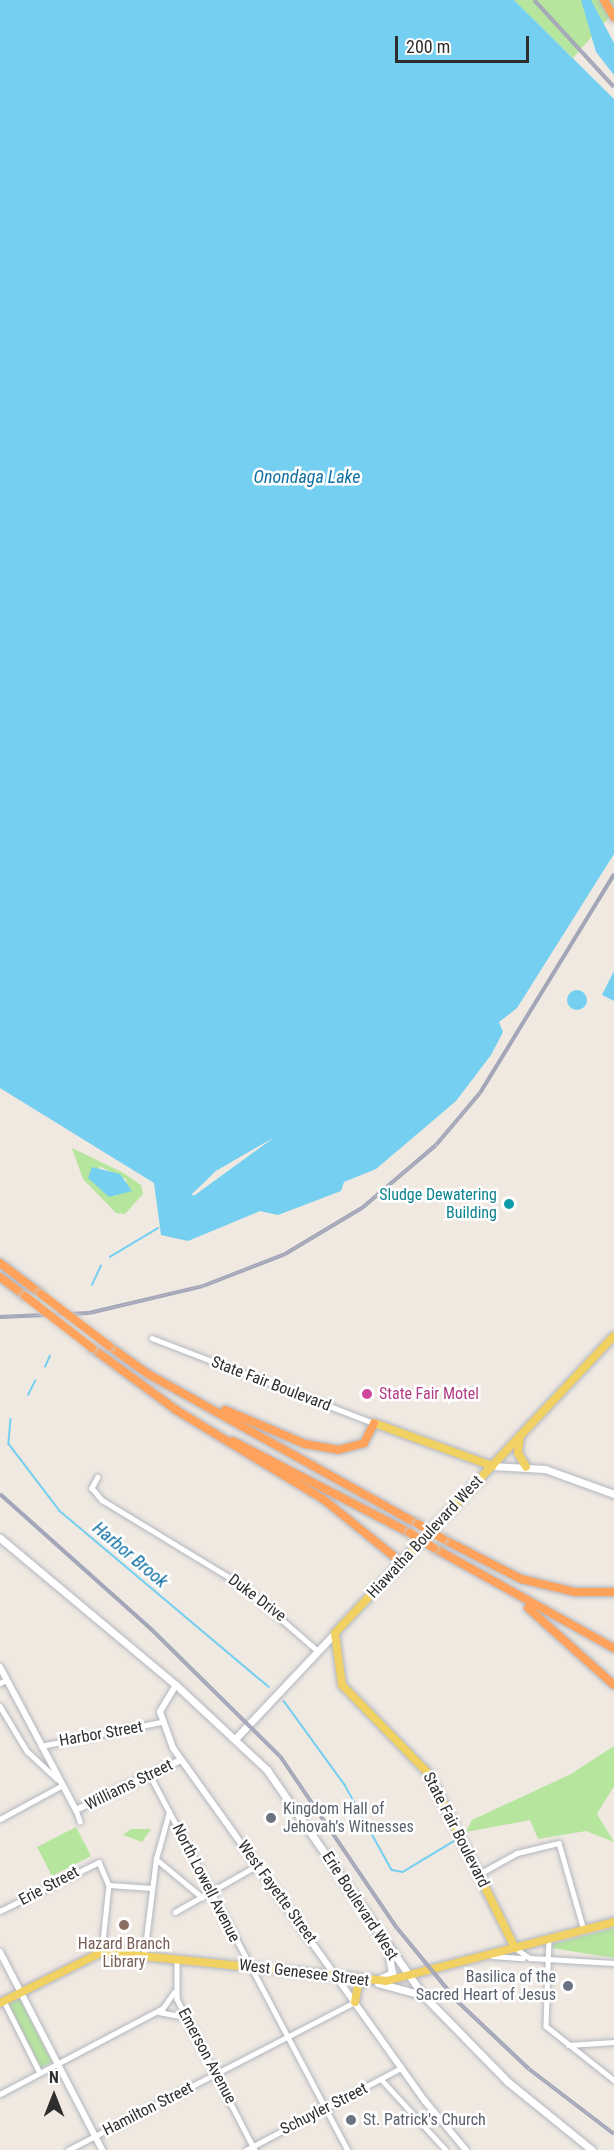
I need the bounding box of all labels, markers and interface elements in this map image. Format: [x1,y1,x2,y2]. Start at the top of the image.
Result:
scale bar [398,24,532,62]
text: 200 m [406,36,450,57]
water label: Onondaga Lake [254,466,360,488]
place label: Sludge Dewatering Building [379,1185,497,1223]
marker: Sludge Dewatering Building [502,1197,516,1211]
street label: State Fair Boulevard [208,1352,334,1416]
place label: State Fair Motel [379,1384,479,1404]
marker: State Fair Motel [360,1387,374,1401]
street label: Hiawatha Boulevard West [363,1472,487,1602]
water label: Harbor Brook [88,1517,172,1593]
street label: Duke Drive [224,1570,290,1626]
street label: Harbor Street [58,1717,144,1751]
street label: Williams Street [82,1756,176,1814]
street label: State Fair Boulevard [419,1769,493,1891]
place label: Kingdom Hall of Jehovah’s Witnesses [283,1799,414,1837]
marker: Kingdom Hall of Jehovah’s Witnesses [264,1811,278,1825]
street label: North Lowell Avenue [168,1821,244,1945]
street label: West Fayette Street [233,1837,321,1947]
street label: Erie Boulevard West [318,1848,402,1964]
street label: Erie Street [16,1862,82,1910]
marker: Hazard Branch Library [117,1918,131,1932]
place label: Hazard Branch Library [78,1934,170,1972]
street label: West Genesee Street [238,1956,370,1990]
place label: Basilica of the Sacred Heart of Jesus [416,1967,556,2005]
marker: Basilica of the Sacred Heart of Jesus [561,1979,575,1993]
street label: Emerson Avenue [174,2005,240,2107]
north arrow [24,2066,84,2126]
text: N [49,2068,59,2087]
street label: Hamilton Street [100,2078,196,2140]
street label: Schuyler Street [277,2079,371,2139]
place label: St. Patrick's Church [363,2110,486,2130]
marker: St. Patrick's Church [344,2113,358,2127]

